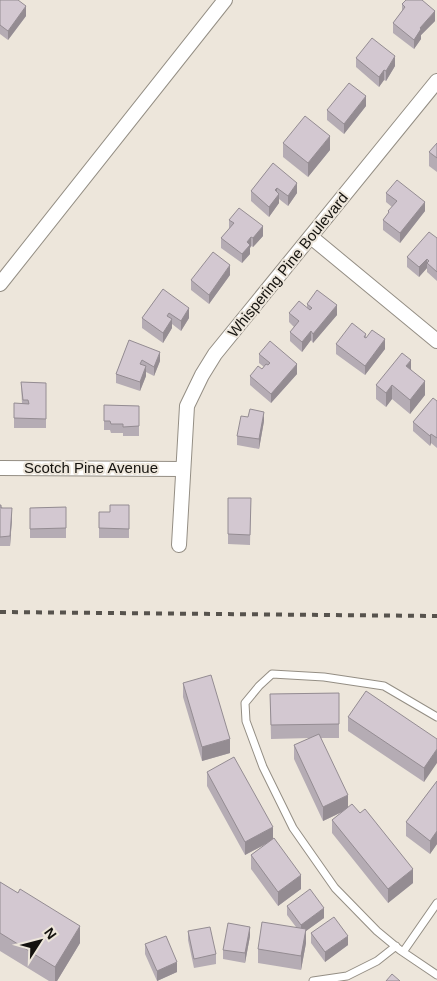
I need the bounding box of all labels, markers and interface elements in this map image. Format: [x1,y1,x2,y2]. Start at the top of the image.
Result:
street label: Whispering Pine Boulevard [224,189,351,340]
street label: Scotch Pine Avenue [24,459,158,476]
north arrow [15,916,65,966]
text: N [41,925,60,942]

